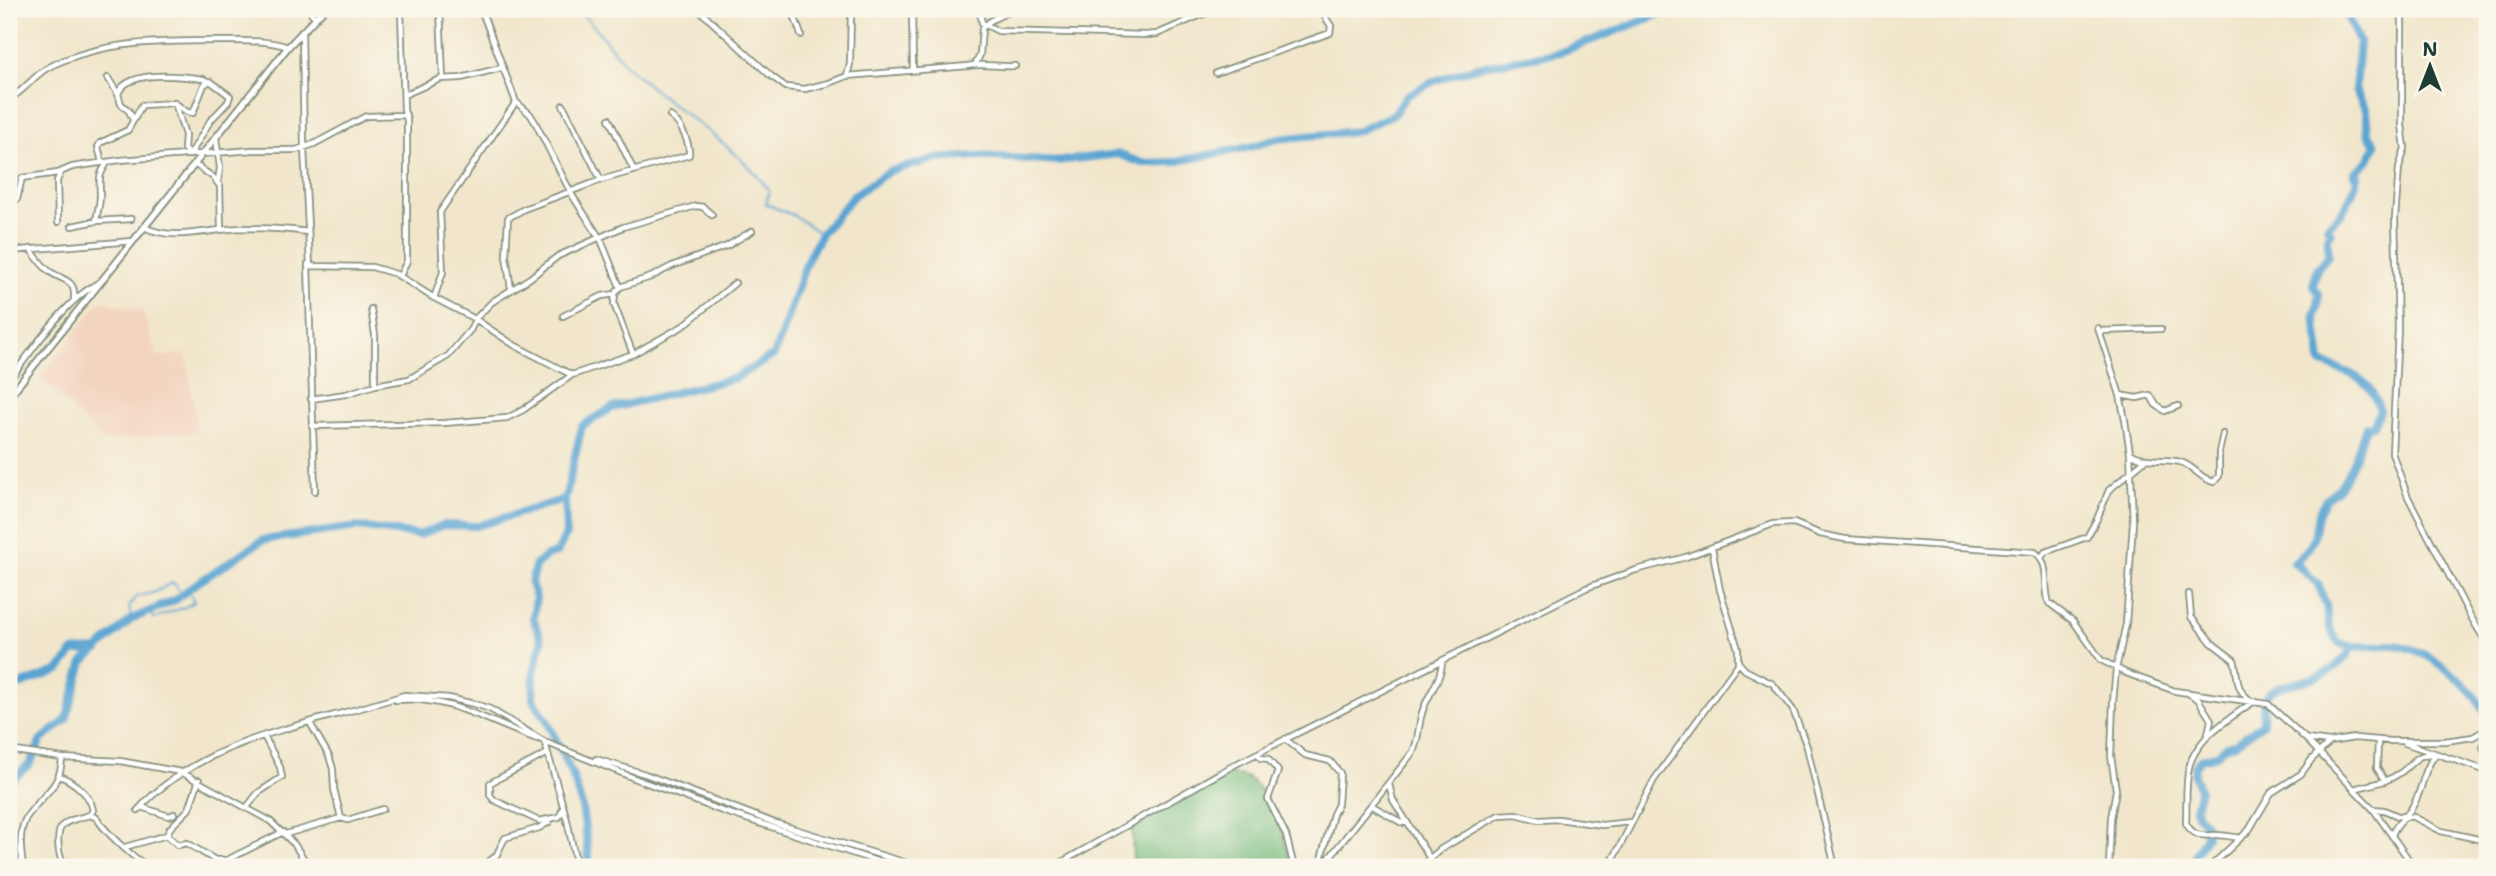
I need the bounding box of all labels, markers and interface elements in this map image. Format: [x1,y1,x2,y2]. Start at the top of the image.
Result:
north arrow [2394,32,2464,102]
text: N [2422,37,2438,62]

